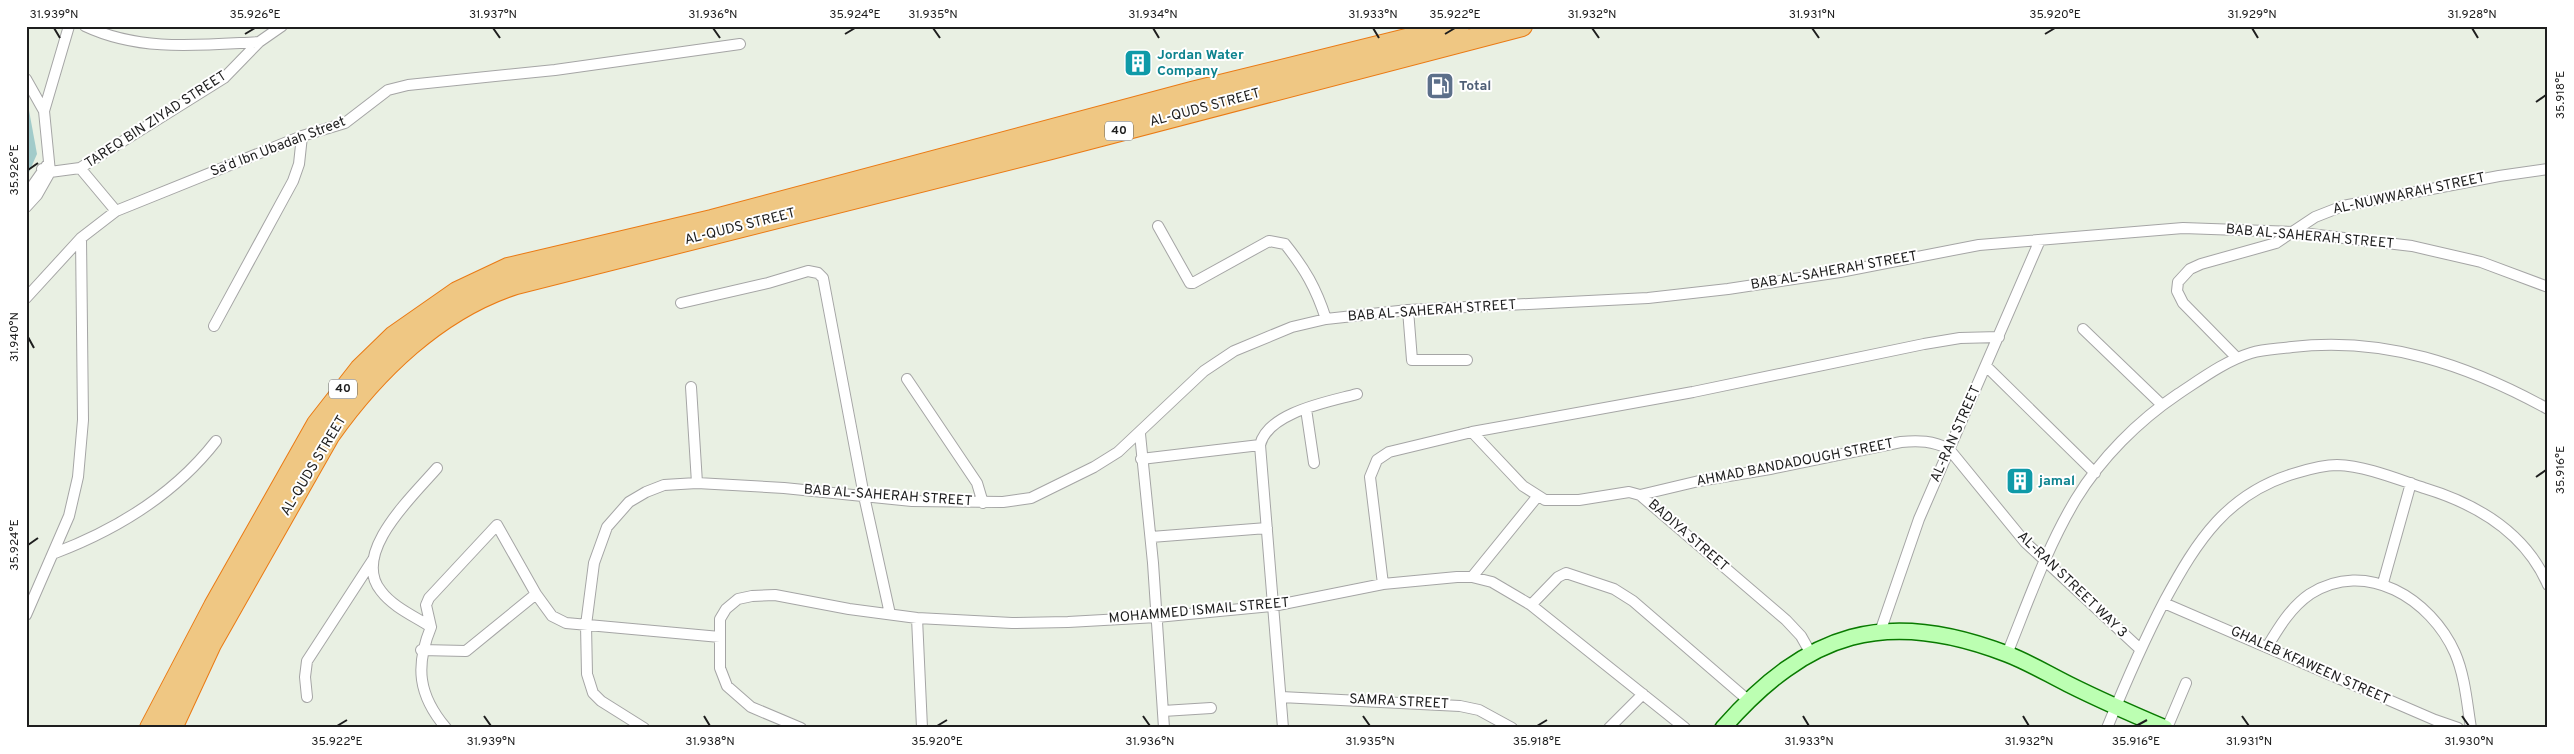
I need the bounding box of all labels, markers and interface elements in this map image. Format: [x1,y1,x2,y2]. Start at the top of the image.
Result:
text: 31.939°N [29,7,79,23]
text: 35.926°E [229,7,281,23]
text: 31.937°N [469,7,517,23]
text: 31.936°N [688,7,738,23]
text: 35.924°E [829,7,881,23]
text: 31.935°N [908,7,958,23]
text: 31.934°N [1128,7,1178,23]
text: 31.933°N [1348,7,1398,23]
text: 35.922°E [1429,7,1481,23]
text: 31.932°N [1567,7,1617,23]
text: 31.931°N [1789,7,1835,23]
text: 35.920°E [2029,7,2081,23]
text: 31.929°N [2227,7,2277,23]
text: 31.928°N [2447,7,2497,23]
place label: Jordan Water Company [1157,47,1244,80]
building icon: Jordan Water Company [1123,48,1153,78]
street label: TAREQ BIN ZIYAD STREET [82,68,230,172]
fuel station icon: Total [1425,71,1455,101]
text: 35.918°E [2553,71,2569,119]
place label: Total [1459,78,1491,95]
street label: AL-QUDS STREET [1148,85,1262,131]
street label: Saʻd Ibn Ubadah Street [208,113,348,181]
road number: 40 [1105,122,1133,140]
text: 35.926°E [7,144,23,196]
street label: AL-NUWWARAH STREET [2331,170,2487,218]
street label: AL-QUDS STREET [683,205,797,249]
street label: BAB AL-SAHERAH STREET [2225,221,2395,253]
street label: BAB AL-SAHERAH STREET [1749,248,1919,294]
street label: BAB AL-SAHERAH STREET [1347,297,1517,325]
text: 31.940°N [7,312,23,362]
road number: 40 [329,379,357,398]
street label: AL-RAN STREET [1927,383,1985,485]
street label: AL-QUDS STREET [277,413,351,519]
street label: AHMAD BANDADOUGH STREET [1695,436,1895,490]
text: 35.916°E [2553,446,2569,494]
building icon: jamal [2005,466,2035,496]
place label: jamal [2038,473,2075,490]
street label: BAB AL-SAHERAH STREET [803,482,973,510]
street label: BADIYA STREET [1644,496,1732,576]
text: 35.924°E [7,519,23,571]
street label: AL-RAN STREET WAY 3 [2014,528,2130,642]
street label: MOHAMMED ISMAIL STREET [1108,595,1290,627]
street label: GHALEB KFAWEEN STREET [2228,623,2392,709]
street label: SAMRA STREET [1349,691,1449,713]
text: 35.922°E [311,734,363,750]
text: 31.939°N [466,734,516,750]
text: 31.938°N [685,734,735,750]
text: 35.920°E [911,734,963,750]
text: 31.936°N [1125,734,1175,750]
text: 31.935°N [1345,734,1395,750]
text: 35.918°E [1513,734,1561,750]
text: 31.933°N [1784,734,1834,750]
text: 31.932°N [2004,734,2054,750]
text: 35.916°E [2112,734,2160,750]
text: 31.931°N [2226,734,2272,750]
text: 31.930°N [2444,734,2494,750]

